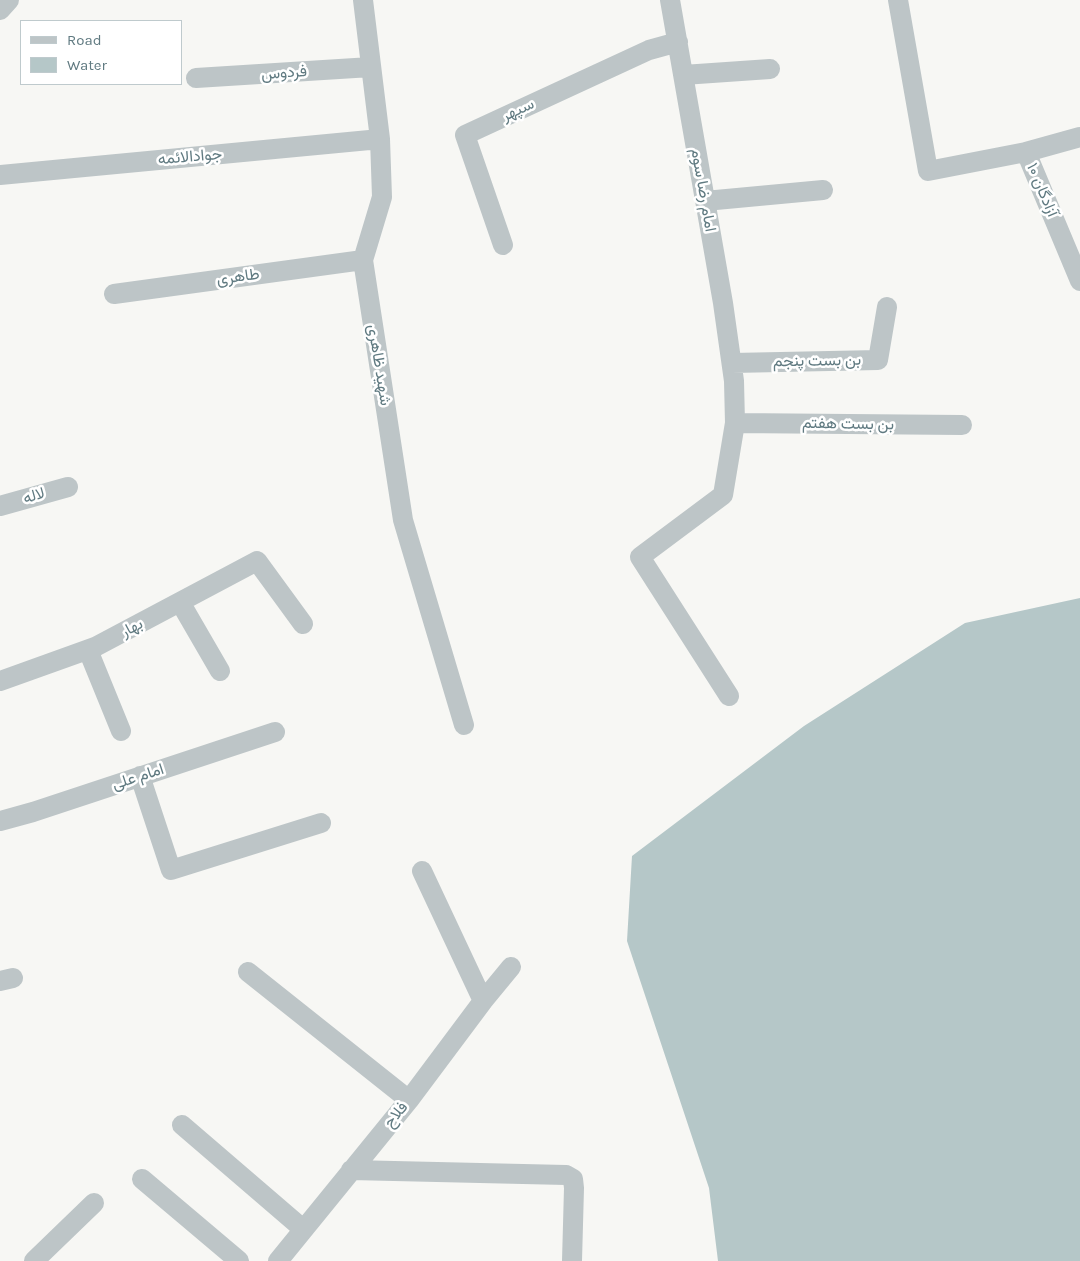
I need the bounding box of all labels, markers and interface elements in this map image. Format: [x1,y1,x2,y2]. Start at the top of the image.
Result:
legend [20,20,182,85]
text: Road [67,31,102,49]
text: Water [67,56,107,74]
street label: فردوس [260,62,308,84]
street label: سپهر [499,94,537,126]
street label: جوادالائمه [157,145,223,169]
street label: امام رضا سوم [686,147,720,233]
street label: آزادگان ۱۰ [1022,160,1062,220]
street label: طاهری [215,264,261,290]
street label: شهید ظاهری [363,323,395,407]
street label: بن بست پنجم [773,351,861,371]
street label: بن بست هفتم [802,414,894,434]
street label: لاله [21,484,47,508]
street label: بهار [118,614,146,642]
street label: امام علی [110,760,166,794]
street label: فلاح [380,1098,412,1132]

